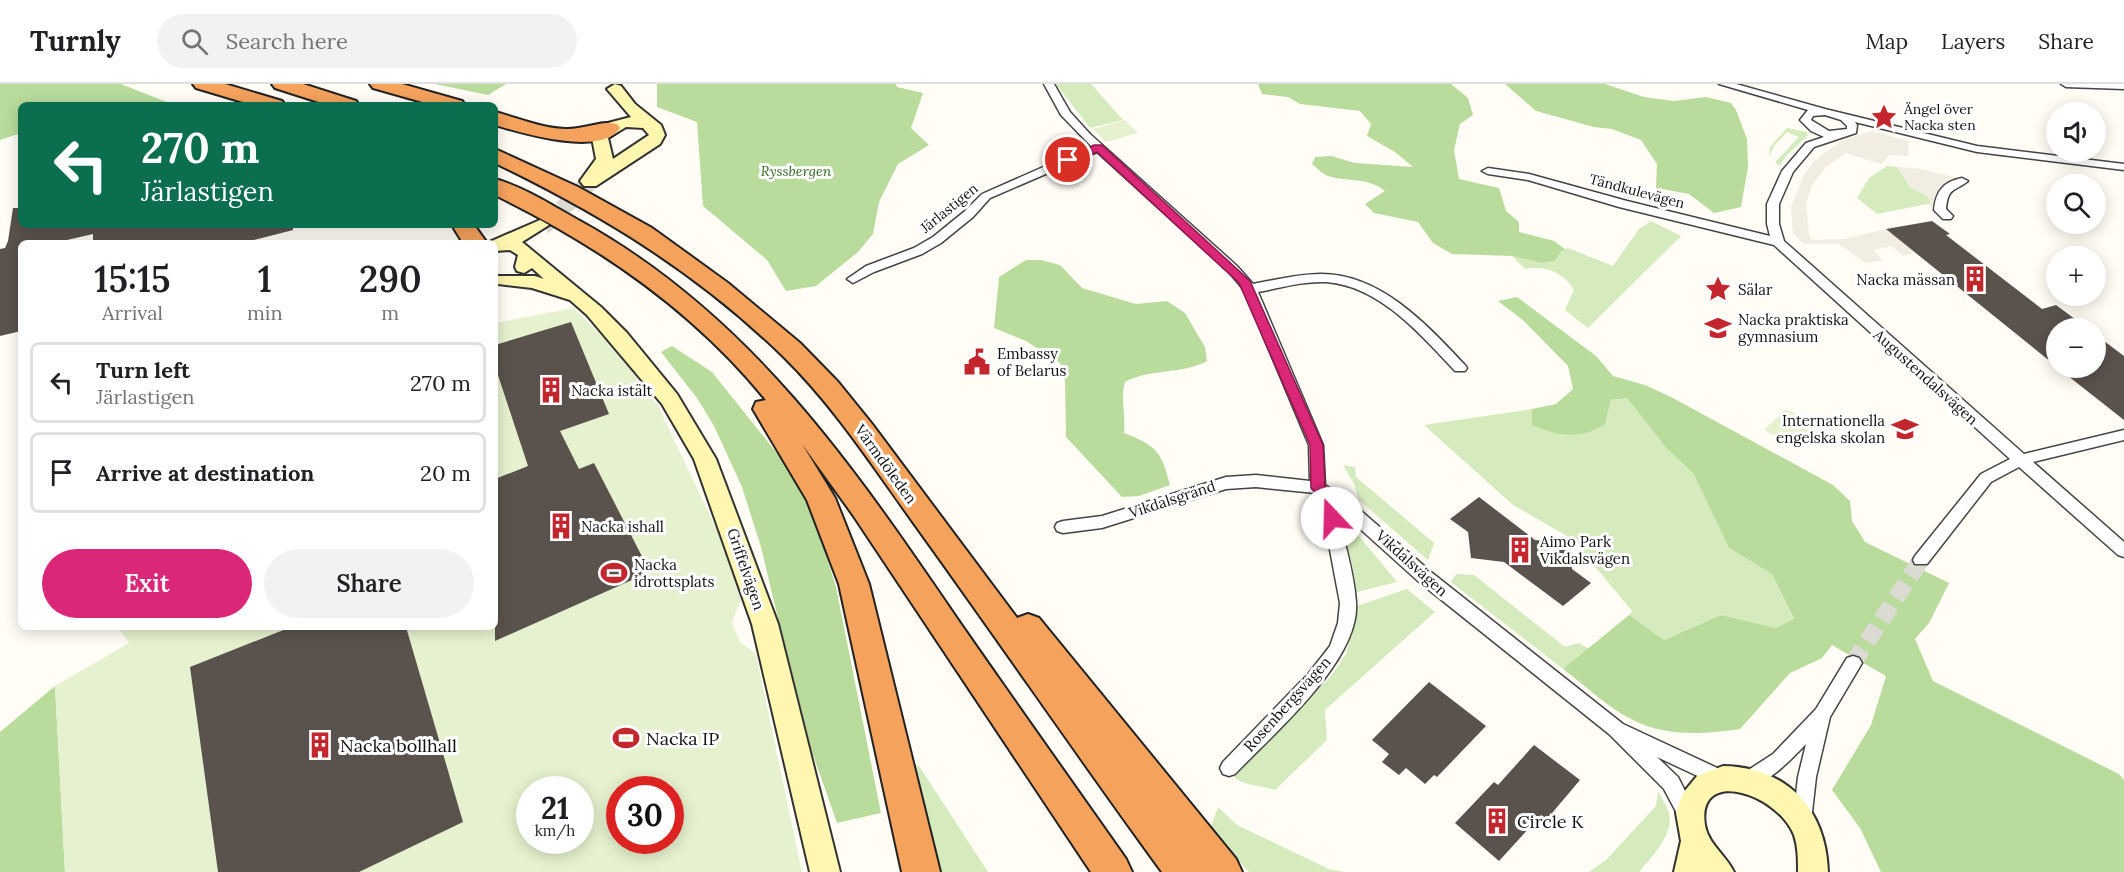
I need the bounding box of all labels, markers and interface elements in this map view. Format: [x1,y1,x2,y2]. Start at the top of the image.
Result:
search box [157,14,577,68]
text: Turnly [30,23,121,59]
icon: search [178,25,211,58]
text: Search here [226,27,348,55]
text: Map [1865,28,1908,55]
text: Layers [1941,28,2005,55]
text: Share [2038,28,2094,55]
place label: Ängel över Nacka sten [1903,100,1976,134]
place icon: Ängel över Nacka sten [1869,102,1899,132]
map controls [2046,102,2106,378]
button: sound [2046,102,2106,162]
text: 270 m [141,121,259,175]
icon: left [42,126,120,204]
pin [1042,134,1093,185]
icon: arrive [1051,143,1084,176]
park label: Ryssbergen [761,162,832,180]
street label: Tändkulevägen [1587,170,1687,212]
text: Järlastigen [141,174,274,208]
button: search [2046,174,2106,234]
street label: Järlastigen [916,179,982,237]
button: + [2046,246,2106,306]
text: 15:15 [94,256,171,302]
text: 1 [258,256,272,302]
text: 290 [359,256,422,302]
building icon: Nacka mässan [1960,264,1990,294]
place label: Nacka mässan [1856,270,1955,289]
place icon: Sälar [1703,274,1733,304]
place label: Sälar [1738,280,1773,299]
text: Arrival [102,300,163,325]
text: min [247,300,283,325]
text: m [381,300,399,325]
place label: Nacka praktiska gymnasium [1738,310,1849,346]
school or university icon: Nacka praktiska gymnasium [1703,313,1733,343]
button: − [2046,318,2106,378]
street label: Augustendalsvägen [1869,324,1982,429]
place label: Embassy of Belarus [997,344,1066,380]
public building icon: Embassy of Belarus [962,347,992,377]
text: Turn left [96,356,190,384]
icon: left [45,366,78,399]
text: 270 m [410,369,471,397]
building icon: Nacka istält [536,375,566,405]
place label: Nacka istält [571,381,653,400]
text: Järlastigen [96,384,194,409]
place label: Internationella engelska skolan [1776,411,1885,447]
school or university icon: Internationella engelska skolan [1890,414,1920,444]
street label: Värmdöleden [850,420,921,507]
icon: arrive [45,456,78,489]
text: Arrive at destination [96,459,314,487]
text: 20 m [420,459,471,487]
street label: Vikdalsgränd [1125,476,1218,522]
position arrow [1300,486,1364,550]
building icon: Nacka ishall [546,511,576,541]
place label: Nacka ishall [581,517,664,536]
street label: Vikdalsvägen [1371,525,1452,600]
street label: Griffelvägen [723,526,769,612]
place label: Aimo Park Vikdalsvägen [1539,532,1630,568]
building icon: Aimo Park Vikdalsvägen [1505,535,1535,565]
button: Exit [42,549,252,618]
button: Share [264,549,474,618]
place label: Nacka idrottsplats [634,555,715,591]
sports icon: Nacka idrottsplats [599,558,629,588]
street label: Rosenbergsvägen [1239,653,1335,755]
sports icon: Nacka IP [611,723,641,753]
place label: Nacka IP [646,727,719,750]
building icon: Nacka bollhall [305,730,335,760]
place label: Nacka bollhall [340,734,457,757]
speed limit sign: 30 [606,776,684,854]
text: 21 [541,789,569,827]
building icon: Circle K [1482,806,1512,836]
place label: Circle K [1517,810,1584,833]
text: km/h [535,821,575,840]

